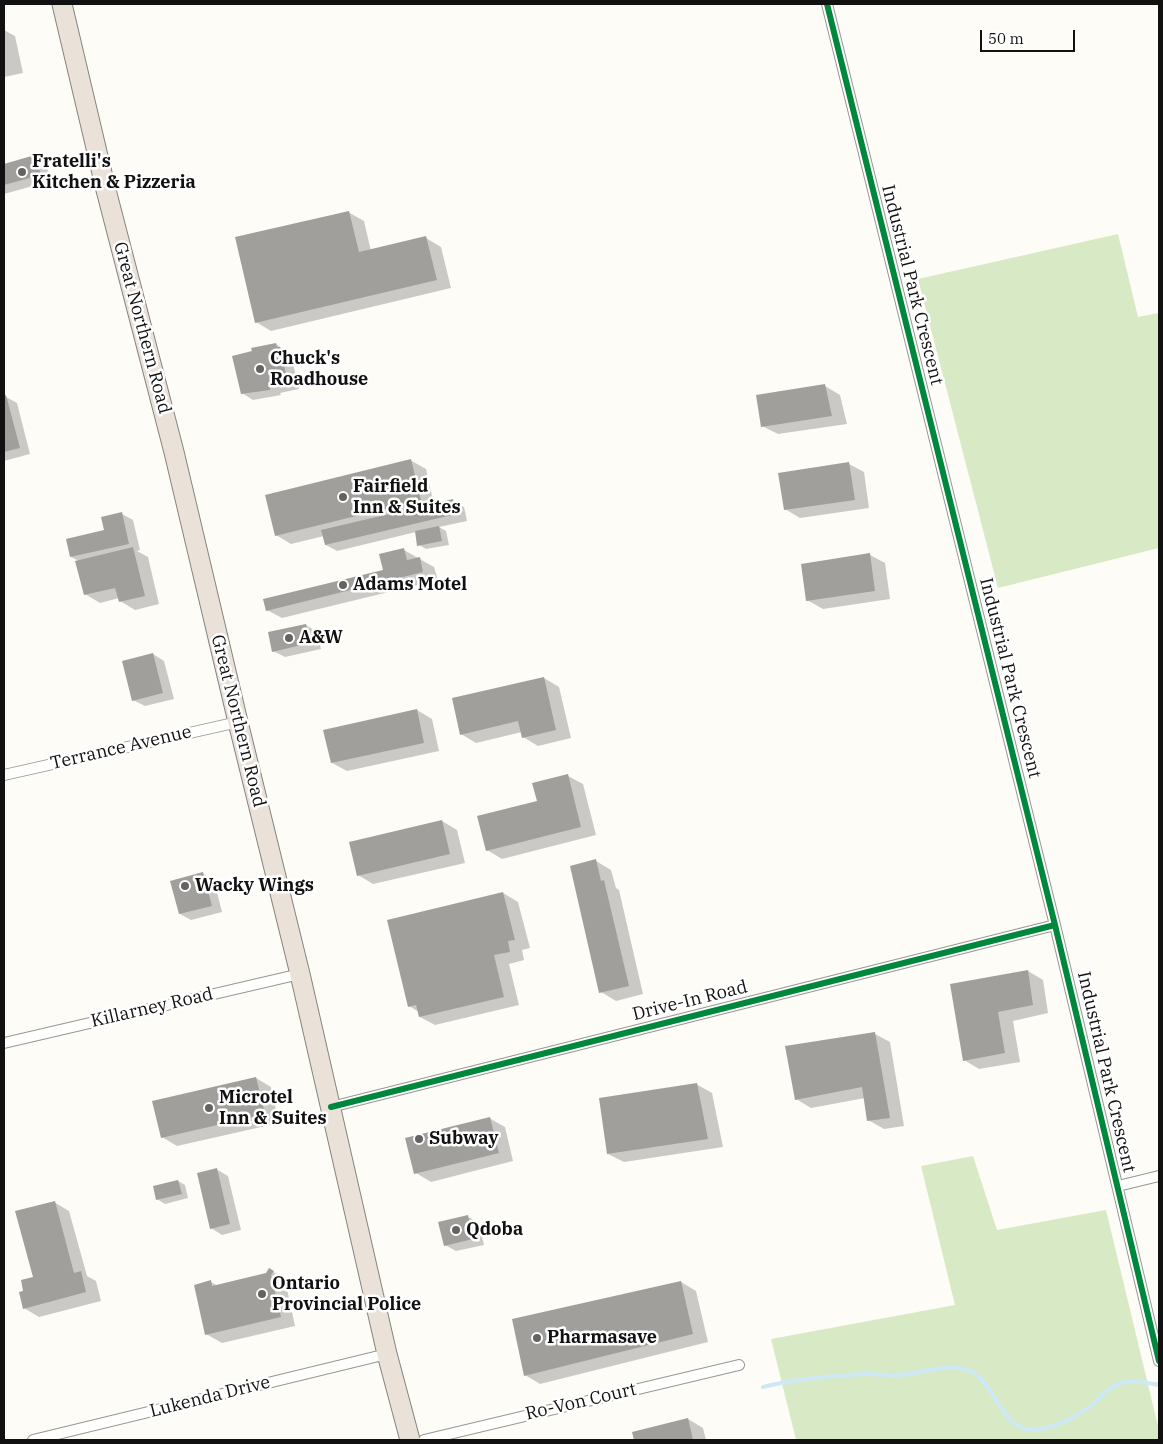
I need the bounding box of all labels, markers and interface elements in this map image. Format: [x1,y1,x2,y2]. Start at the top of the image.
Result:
scale bar [983,20,1078,52]
text: 50 m [988,29,1024,48]
place label: Fratelli's Kitchen & Pizzeria [32,151,196,193]
marker: Fratelli's Kitchen & Pizzeria [16,166,28,178]
street label: Industrial Park Crescent [877,183,947,387]
street label: Great Northern Road [109,240,175,416]
place label: Chuck's Roadhouse [270,348,368,390]
marker: Chuck's Roadhouse [254,363,266,375]
place label: Fairfield Inn & Suites [353,476,461,518]
marker: Fairfield Inn & Suites [337,491,349,503]
place label: Adams Motel [353,574,467,596]
street label: Industrial Park Crescent [975,576,1045,780]
marker: Adams Motel [337,579,349,591]
place label: A&W [299,627,343,649]
marker: A&W [283,632,295,644]
street label: Great Northern Road [206,633,270,809]
street label: Terrance Avenue [48,721,194,775]
place label: Wacky Wings [195,875,314,897]
marker: Wacky Wings [179,880,191,892]
street label: Industrial Park Crescent [1072,969,1140,1175]
street label: Drive-In Road [630,976,750,1026]
street label: Killarney Road [89,983,215,1033]
place label: Microtel Inn & Suites [219,1087,327,1130]
marker: Microtel Inn & Suites [203,1102,215,1114]
place label: Subway [429,1128,499,1150]
marker: Subway [413,1133,425,1145]
place label: Qdoba [466,1219,523,1241]
marker: Qdoba [450,1224,462,1236]
place label: Ontario Provincial Police [272,1273,421,1316]
marker: Ontario Provincial Police [256,1288,268,1300]
place label: Pharmasave [547,1327,657,1349]
marker: Pharmasave [531,1332,543,1344]
street label: Lukenda Drive [148,1372,272,1422]
street label: Ro-Von Court [523,1379,639,1425]

